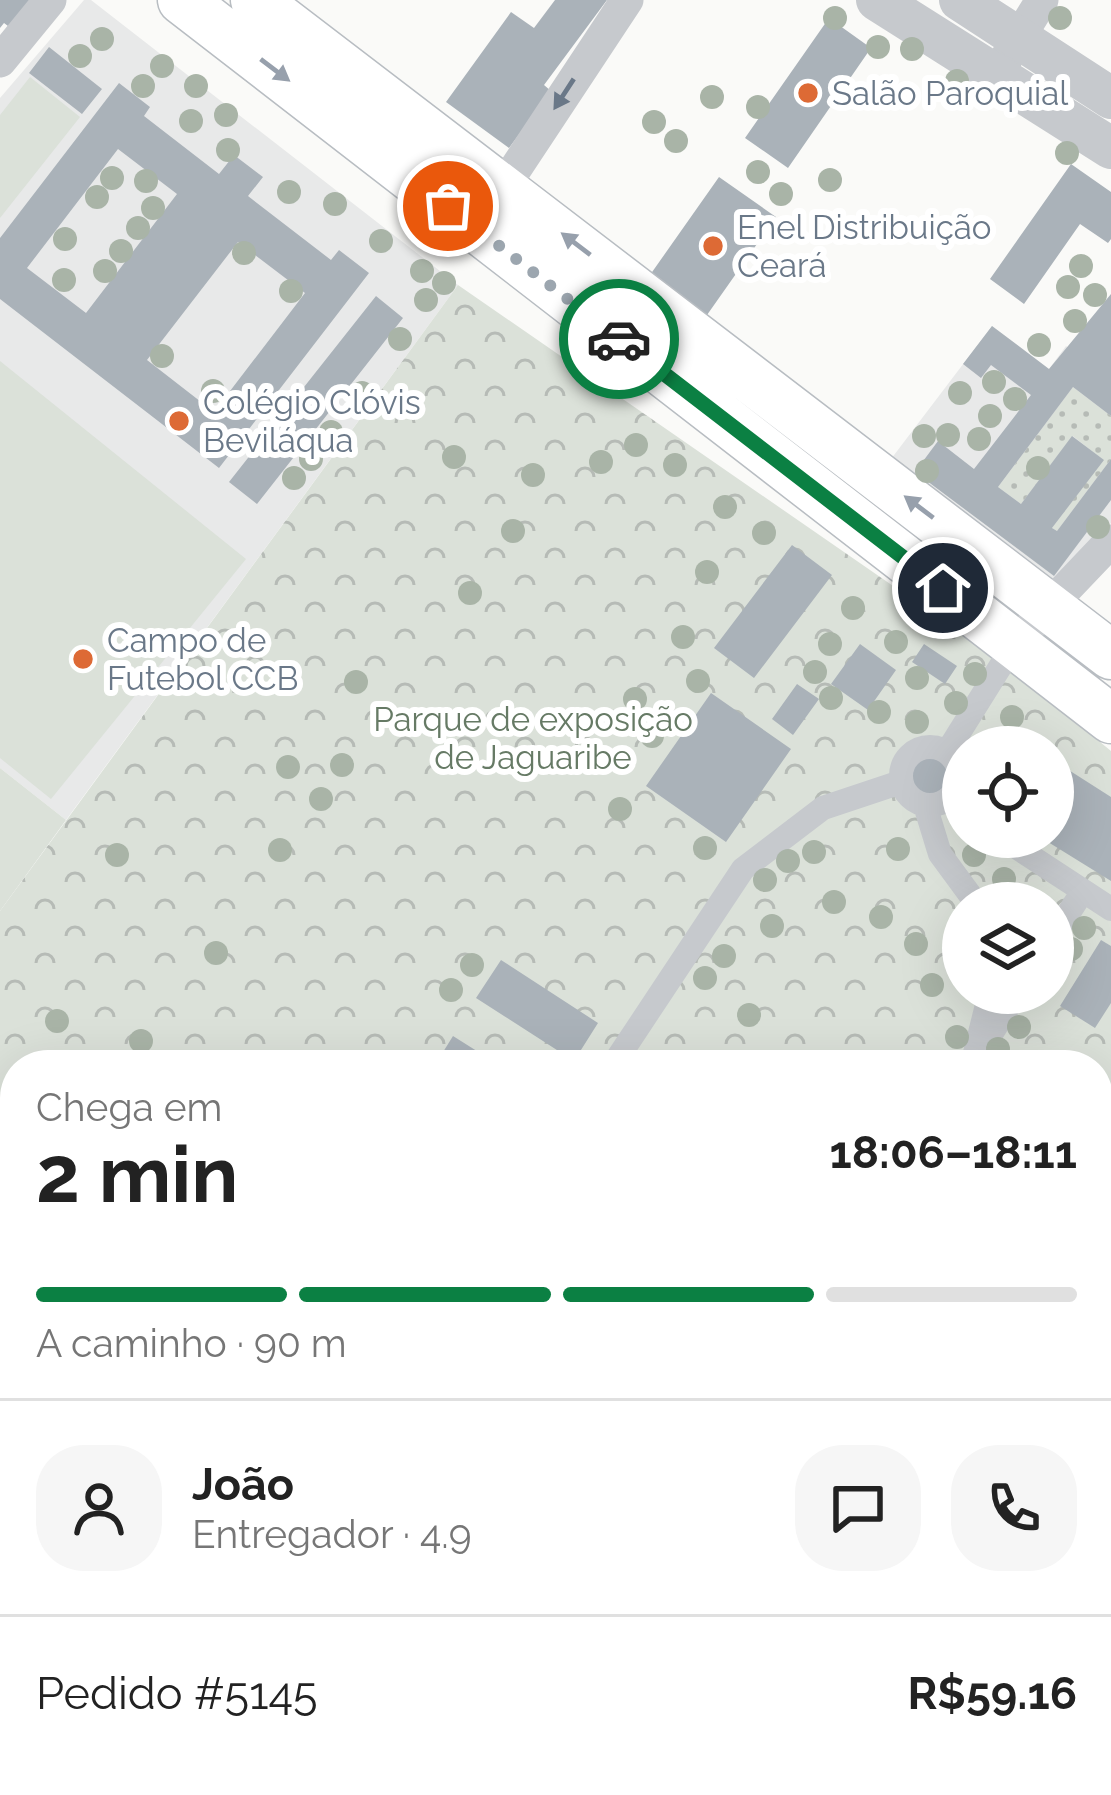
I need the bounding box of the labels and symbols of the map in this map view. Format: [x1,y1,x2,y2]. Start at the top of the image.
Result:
one-way arrow [259,58,291,82]
place label: Salão Paroquial [832,74,1069,113]
one-way arrow [554,77,576,110]
marker: Salão Paroquial [795,80,821,106]
pin [397,155,499,257]
place label: Enel Distribuição Ceará [737,208,991,285]
one-way arrow [560,232,591,257]
marker: Enel Distribuição Ceará [700,233,726,259]
courier [559,279,679,399]
place label: Colégio Clóvis Beviláqua [203,383,421,460]
marker: Colégio Clóvis Beviláqua [166,408,192,434]
one-way arrow [903,495,934,519]
pin [892,537,994,639]
place label: Campo de Futebol CCB [107,621,299,698]
marker: Campo de Futebol CCB [70,646,96,672]
park label: Parque de exposição de Jaguaribe [373,700,693,777]

